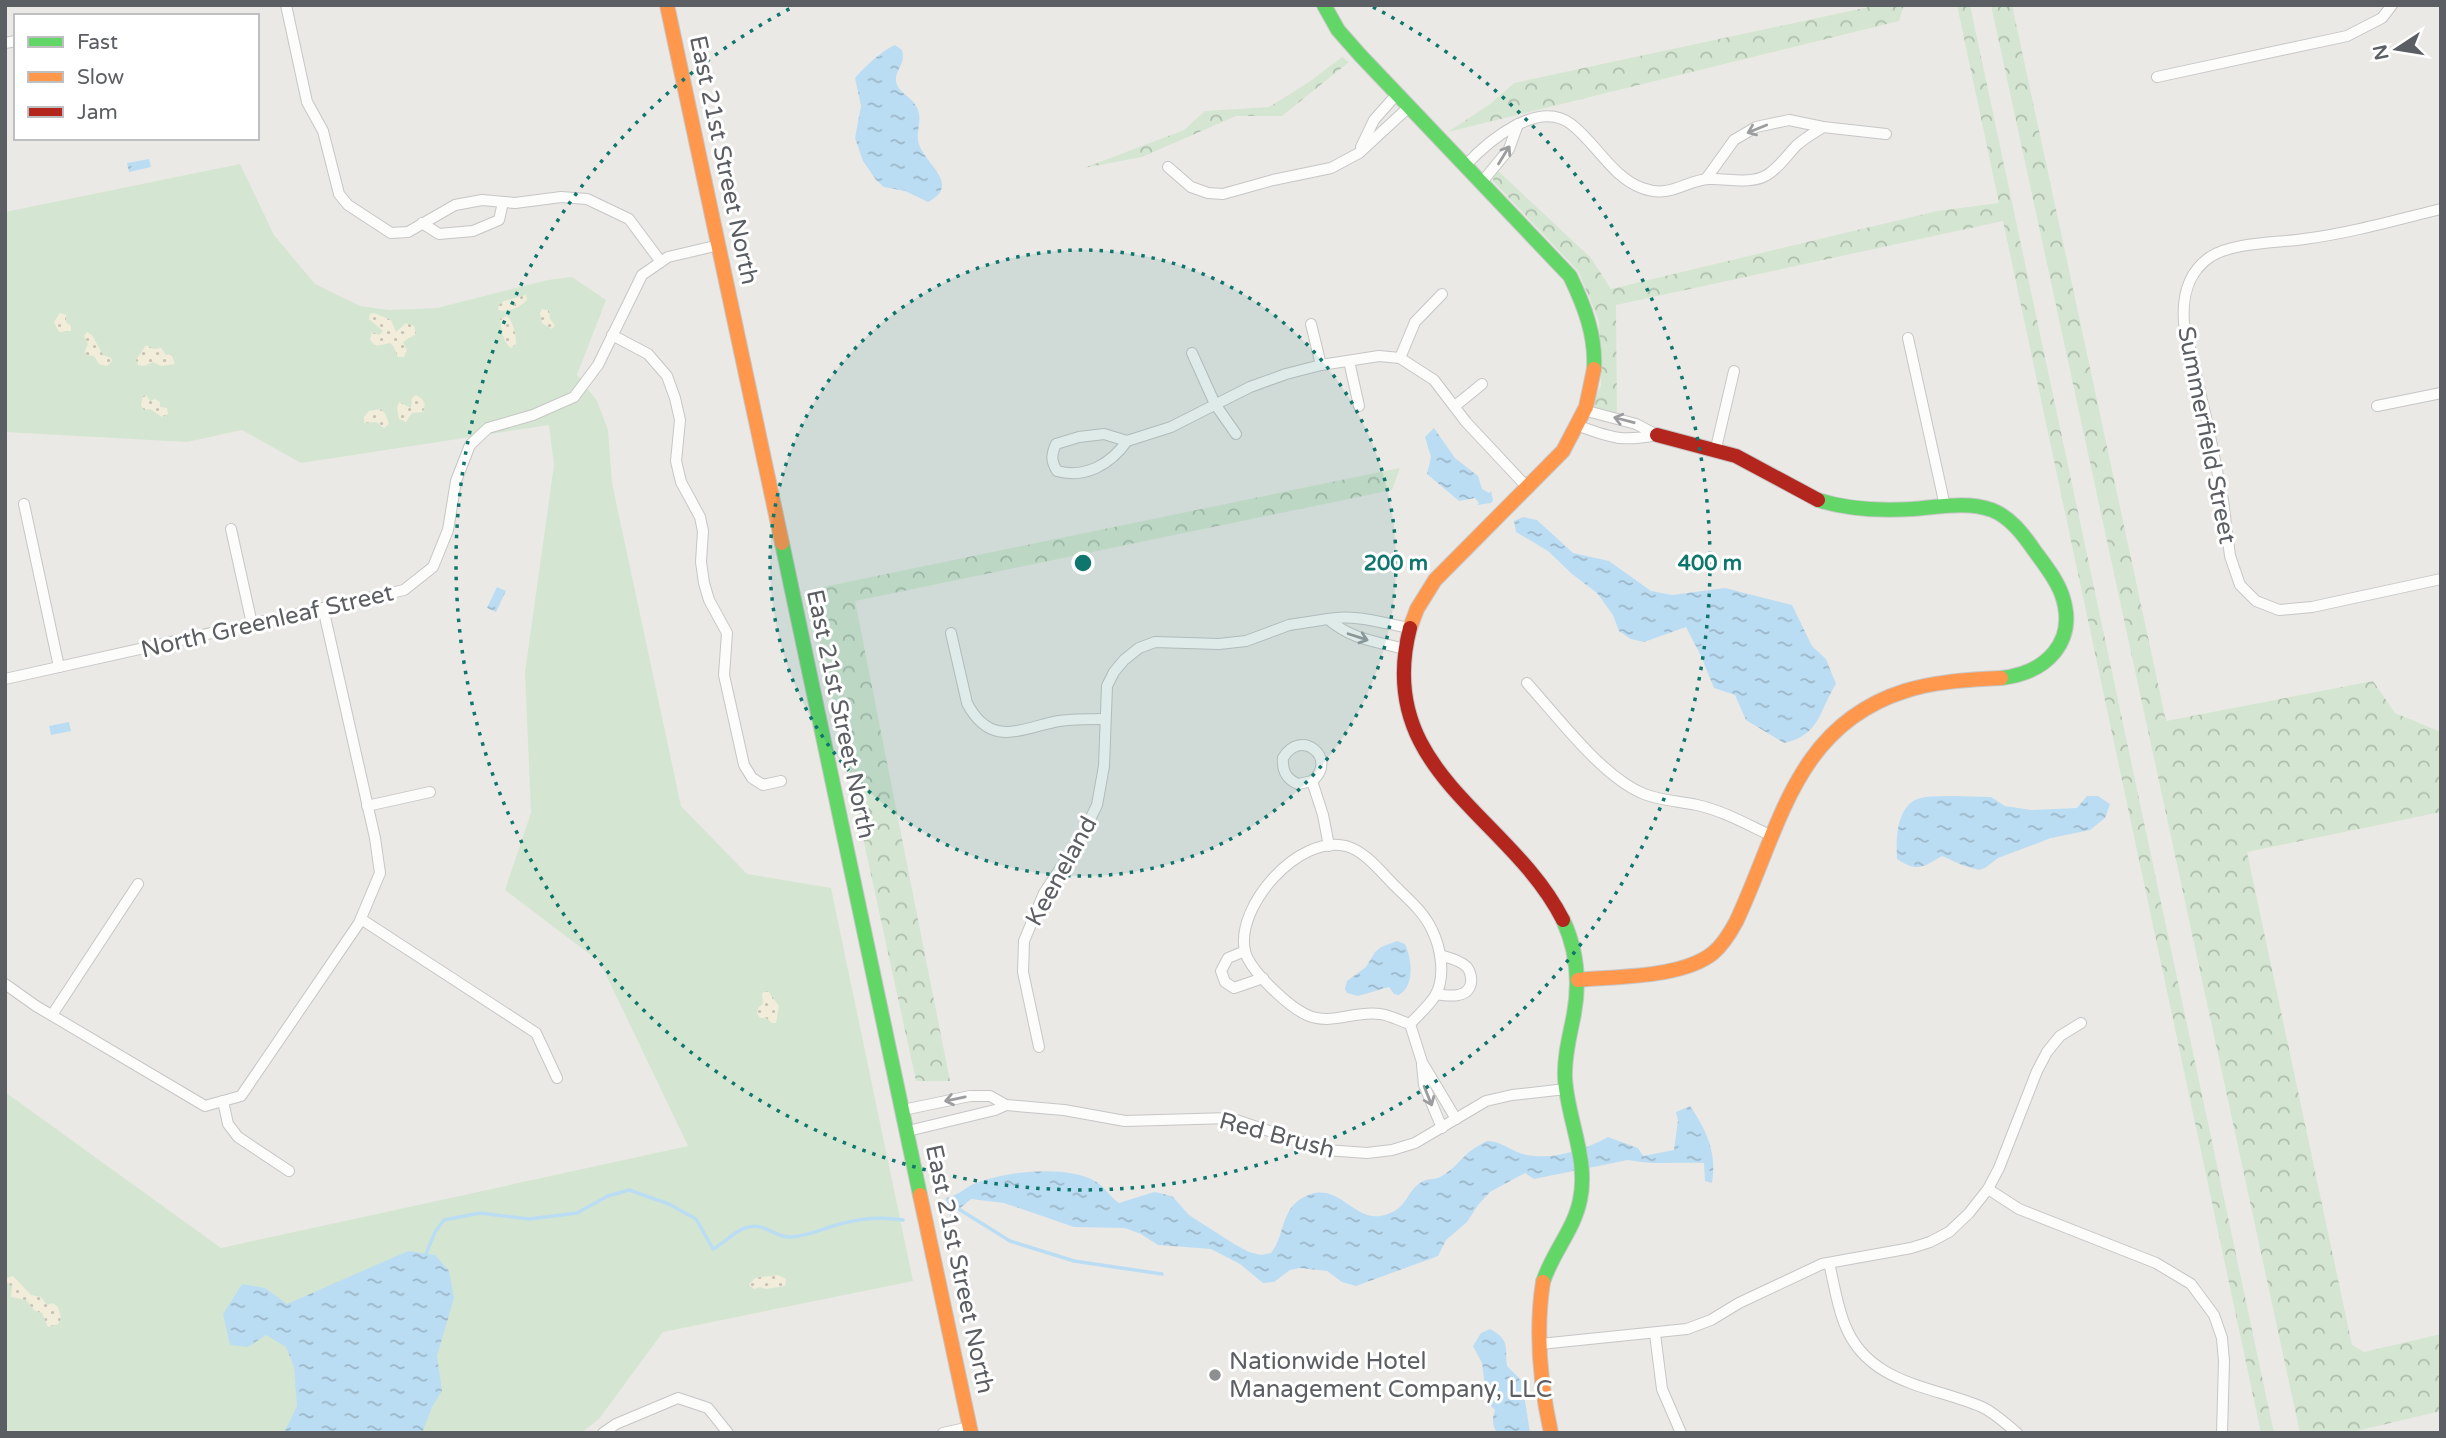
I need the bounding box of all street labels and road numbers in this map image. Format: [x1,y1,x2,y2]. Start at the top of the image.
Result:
street label: East 21st Street North [683,33,764,287]
street label: Summerfield Street [2171,324,2242,546]
street label: North Greenleaf Street [138,578,396,665]
street label: East 21st Street North [800,587,881,841]
street label: Keeneland [1020,811,1103,931]
street label: Red Brush [1216,1106,1338,1165]
street label: East 21st Street North [919,1142,1000,1396]

